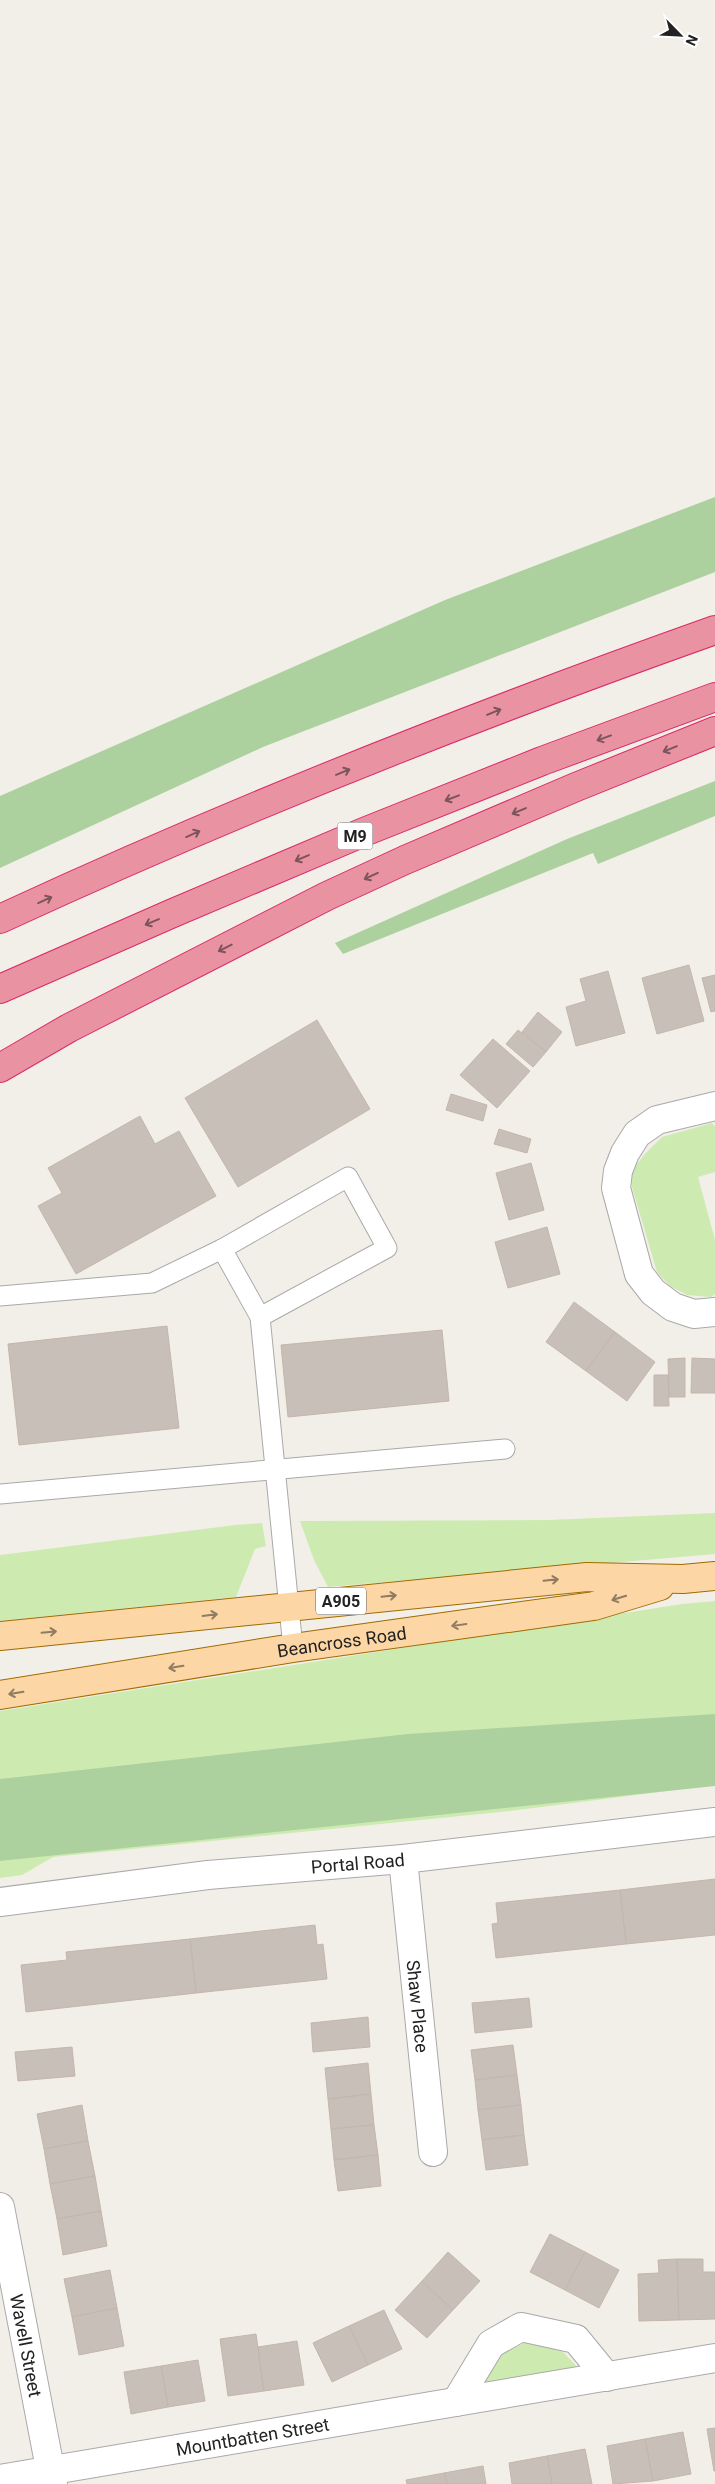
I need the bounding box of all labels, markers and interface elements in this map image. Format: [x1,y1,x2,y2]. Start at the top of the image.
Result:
north arrow [655,10,705,60]
text: N [683,33,701,48]
one-way arrow [486,706,501,716]
one-way arrow [596,734,612,743]
one-way arrow [663,745,678,754]
one-way arrow [335,766,350,776]
one-way arrow [445,794,460,803]
one-way arrow [512,806,527,816]
road number: M9 [338,822,372,849]
one-way arrow [185,828,200,838]
one-way arrow [295,854,310,864]
one-way arrow [363,871,378,881]
one-way arrow [37,894,52,904]
one-way arrow [145,917,160,927]
one-way arrow [218,944,233,953]
one-way arrow [543,1576,559,1585]
road number: A905 [316,1588,366,1614]
one-way arrow [381,1591,397,1601]
one-way arrow [612,1594,628,1604]
one-way arrow [202,1610,218,1620]
one-way arrow [452,1620,468,1630]
street label: Beancross Road [276,1622,408,1661]
one-way arrow [40,1627,56,1636]
one-way arrow [168,1662,184,1672]
one-way arrow [8,1688,24,1698]
street label: Portal Road [310,1848,405,1877]
street label: Shaw Place [403,1959,433,2054]
street label: Wavell Street [6,2292,47,2399]
street label: Mountbatten Street [174,2413,331,2460]

